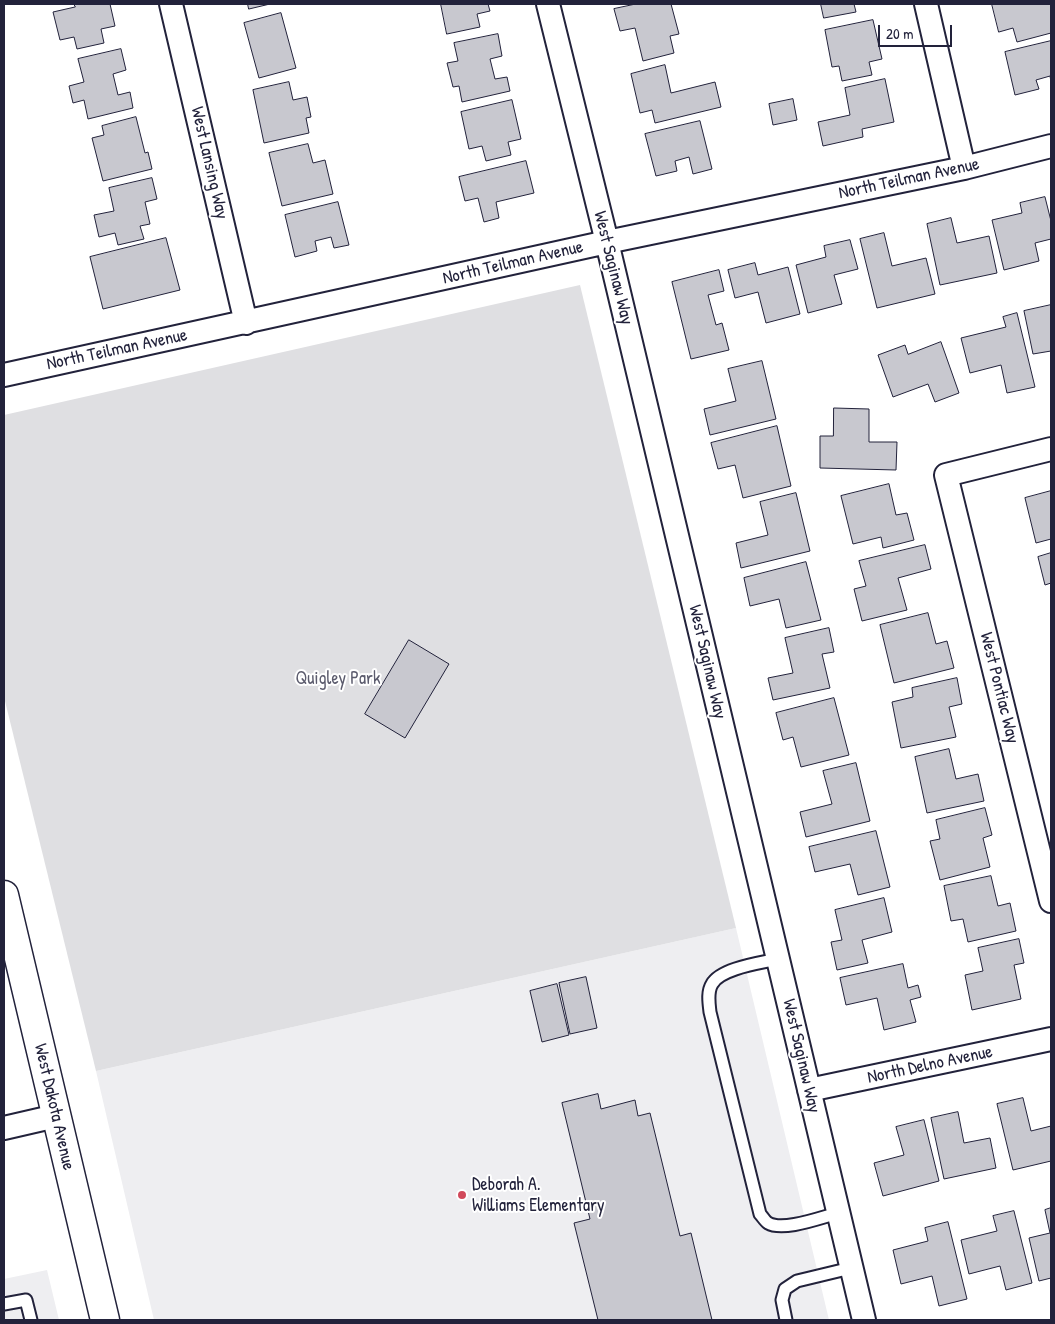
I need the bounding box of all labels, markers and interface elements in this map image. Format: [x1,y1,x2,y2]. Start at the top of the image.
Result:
scale bar [880,15,954,47]
text: 20 m [886,23,913,44]
street label: West Lansing Way [186,105,232,221]
street label: North Teilman Avenue [837,154,981,204]
street label: West Saginaw Way [588,209,638,327]
street label: North Teilman Avenue [441,236,585,290]
street label: North Teilman Avenue [45,325,189,375]
street label: West Saginaw Way [683,603,731,721]
street label: West Pontiac Way [975,630,1023,746]
park label: Quigley Park [296,668,380,690]
street label: West Saginaw Way [777,997,825,1115]
street label: North Delno Avenue [865,1041,995,1089]
street label: West Dakota Avenue [29,1042,79,1172]
place label: Deborah A. Williams Elementary [472,1174,605,1216]
marker: Deborah A. Williams Elementary [456,1189,468,1201]

